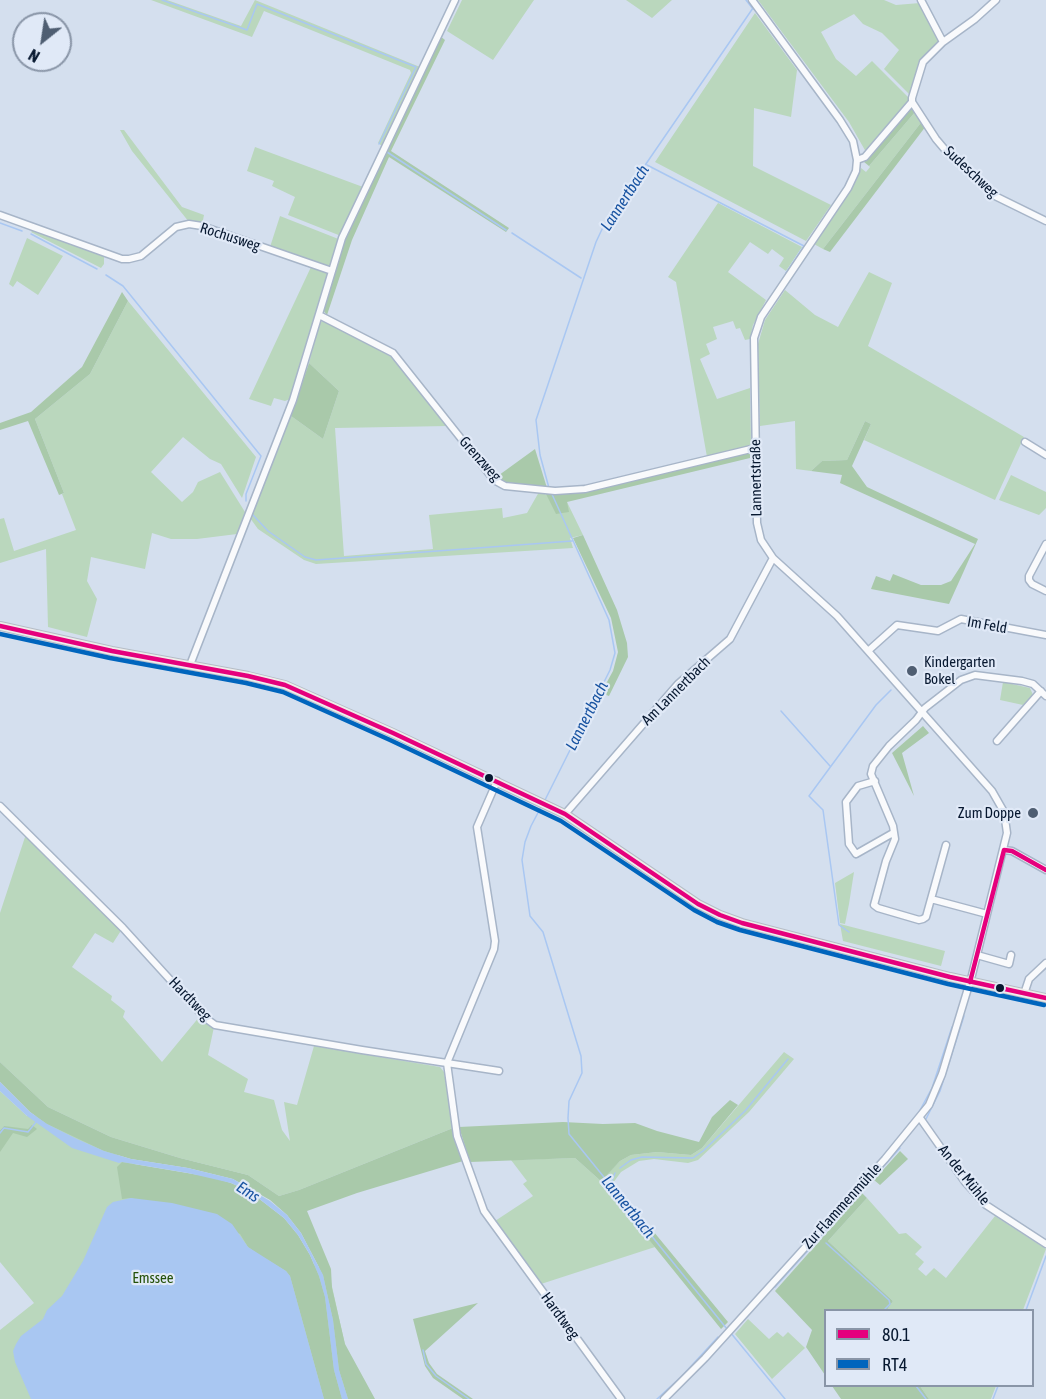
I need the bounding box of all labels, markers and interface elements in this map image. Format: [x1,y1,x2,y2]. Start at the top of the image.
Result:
north arrow [12,12,72,72]
text: N [25,46,43,66]
street label: Sudeschweg [940,142,1002,202]
water label: Lannertbach [597,162,653,234]
street label: Rochusweg [198,219,262,255]
street label: Grenzweg [455,433,505,485]
street label: Lannertstraße [746,439,766,517]
street label: Im Feld [966,613,1008,637]
street label: Am Lannertbach [638,653,714,729]
place label: Kindergarten Bokel [924,653,996,688]
marker: Kindergarten Bokel [905,664,919,678]
water label: Lannertbach [562,679,612,753]
unlabelled marker [483,772,495,784]
place label: Zum Doppe [958,804,1021,822]
marker: Zum Doppe [1026,806,1040,820]
street label: Hardtweg [165,973,215,1025]
unlabelled marker [994,982,1006,994]
street label: An der Mühle [934,1141,994,1209]
street label: Zur Flammenmühle [799,1159,885,1253]
water label: Lannertbach [597,1172,659,1242]
water label: Ems [233,1177,263,1207]
park label: Emssee [132,1269,174,1287]
street label: Hardtweg [537,1289,583,1343]
legend [824,1309,1034,1387]
text: 80.1 [882,1324,911,1345]
text: RT4 [882,1354,907,1375]

